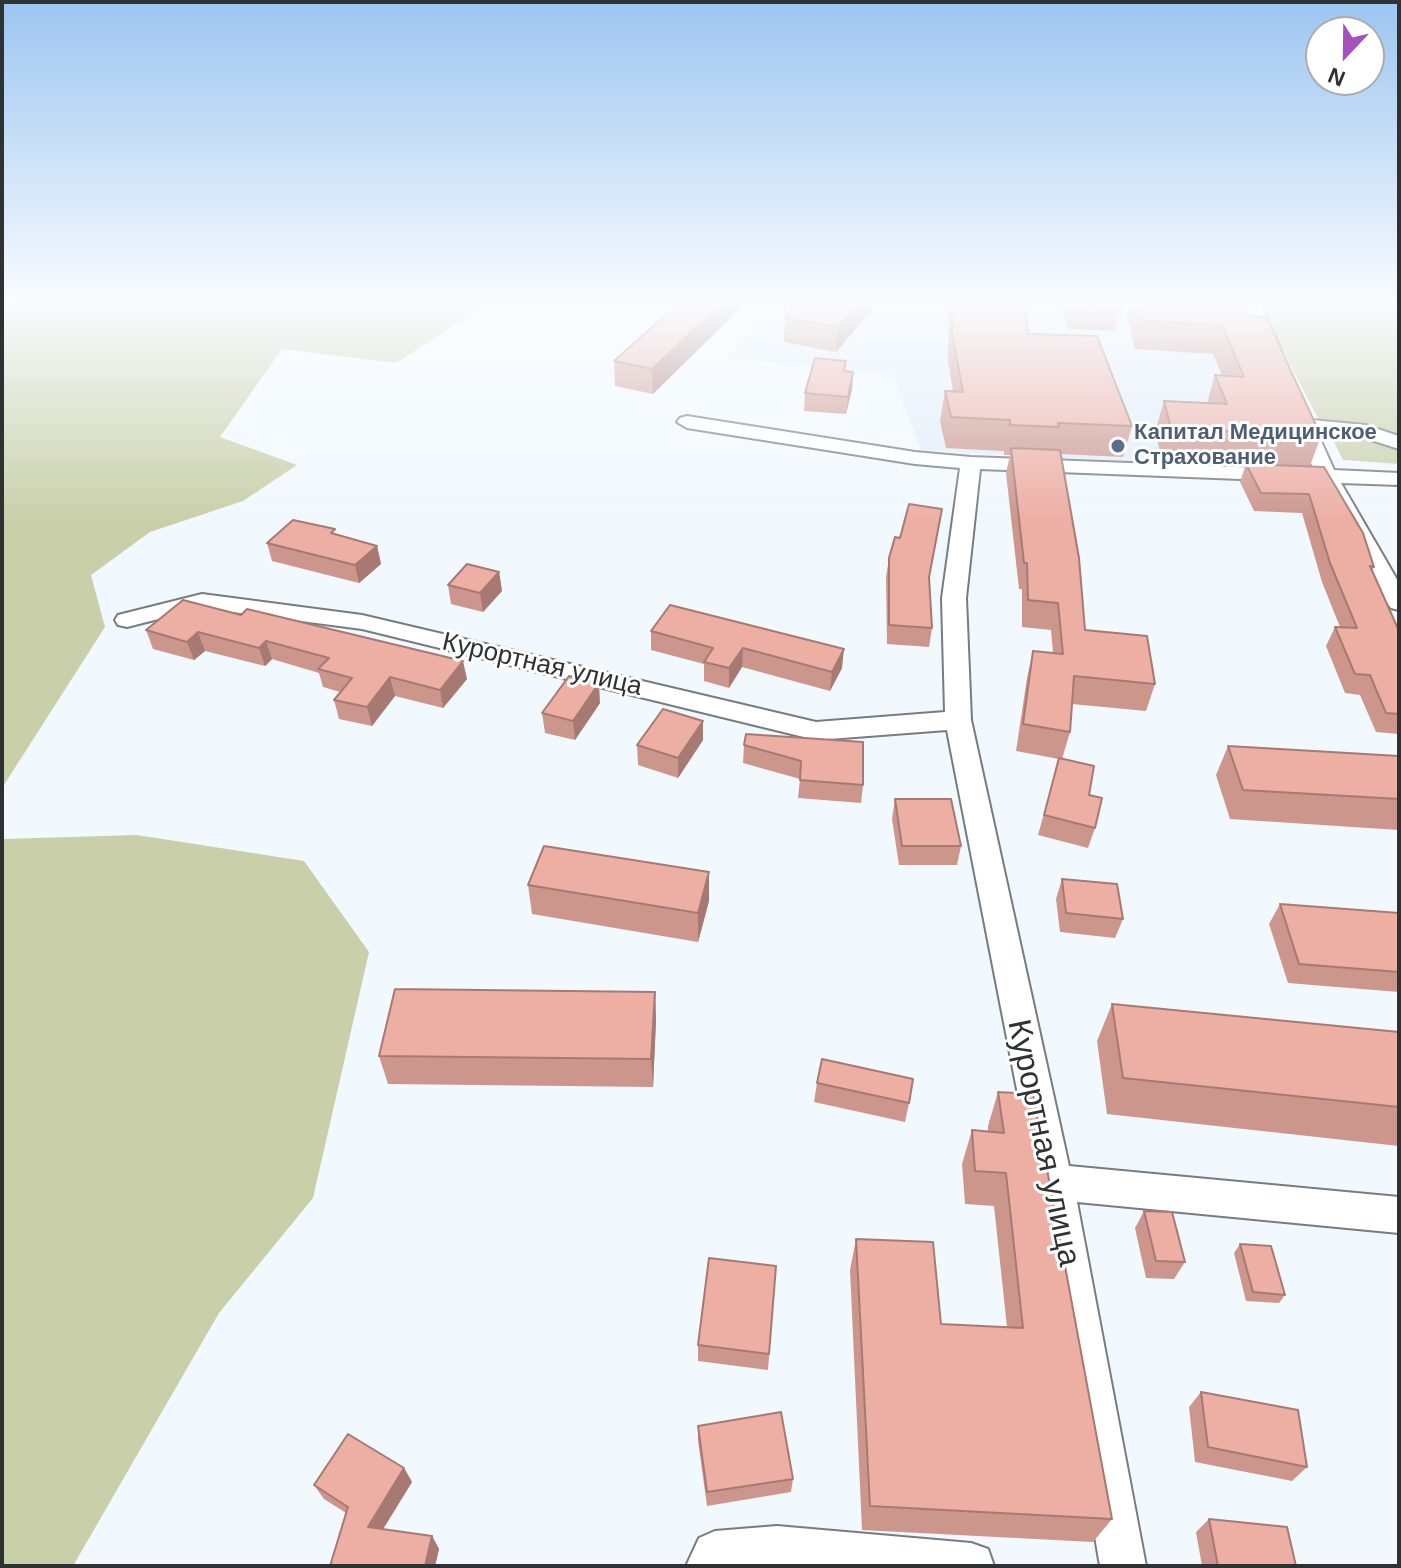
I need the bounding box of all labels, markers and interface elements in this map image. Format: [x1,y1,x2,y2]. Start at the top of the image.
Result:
north arrow [1305,16,1385,96]
text: N [1325,62,1349,91]
place label: Капитал Медицинское Страхование [1134,420,1377,472]
marker: Капитал Медицинское Страхование [1109,437,1127,455]
street label: Курортная улица [439,627,645,703]
street label: Курортная улица [998,1016,1088,1270]

